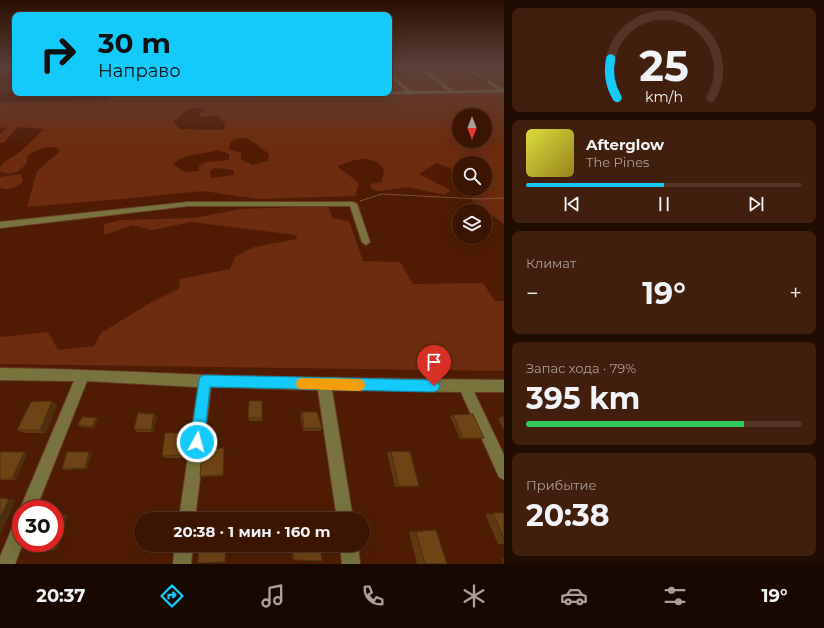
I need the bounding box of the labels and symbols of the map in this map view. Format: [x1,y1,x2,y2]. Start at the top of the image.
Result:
north arrow [452,108,492,148]
pin [417,345,451,386]
position arrow [176,421,218,463]
speed limit sign: 30 [12,500,64,552]

